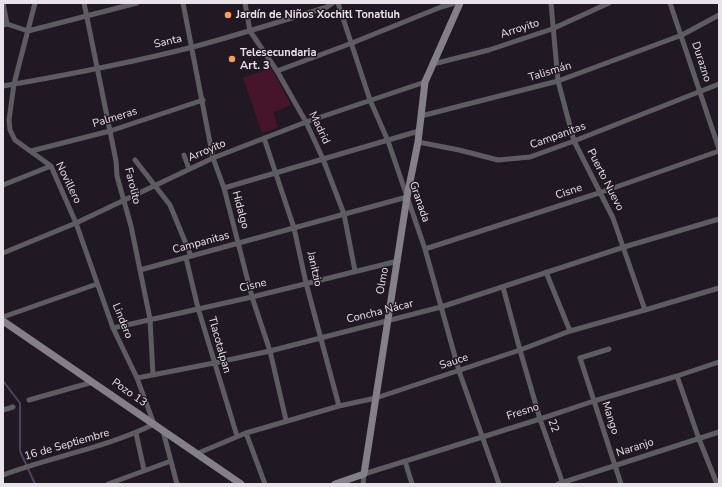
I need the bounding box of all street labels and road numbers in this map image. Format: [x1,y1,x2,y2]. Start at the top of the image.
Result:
street label: Arroyito [499,17,541,41]
street label: Santa [153,32,183,52]
street label: Durazno [688,40,714,84]
street label: Talismán [527,59,573,85]
street label: Palmeras [91,105,139,131]
street label: Madrid [305,110,333,146]
street label: Campanitas [528,120,588,152]
street label: Arroyito [186,137,228,165]
street label: Puerto Nuevo [584,147,626,213]
street label: Novillero [52,160,84,206]
street label: Farolito [121,166,143,206]
street label: Granada [406,180,432,224]
street label: Cisne [554,181,584,203]
street label: Hidalgo [229,189,251,231]
street label: Campanitas [171,229,231,257]
street label: Janitzio [304,250,324,288]
street label: Olmo [374,266,392,296]
street label: Cisne [238,276,268,296]
street label: Concha Nácar [345,297,415,327]
street label: Lindero [109,301,135,341]
street label: Tlacotalpan [205,315,233,375]
street label: Sauce [438,351,470,373]
street label: Pozo 13 [109,376,149,410]
street label: Mango [598,400,622,436]
street label: Fresno [505,401,541,423]
street label: 22 [545,418,561,434]
street label: 16 de Septiembre [23,427,111,463]
street label: Naranjo [615,436,655,460]

